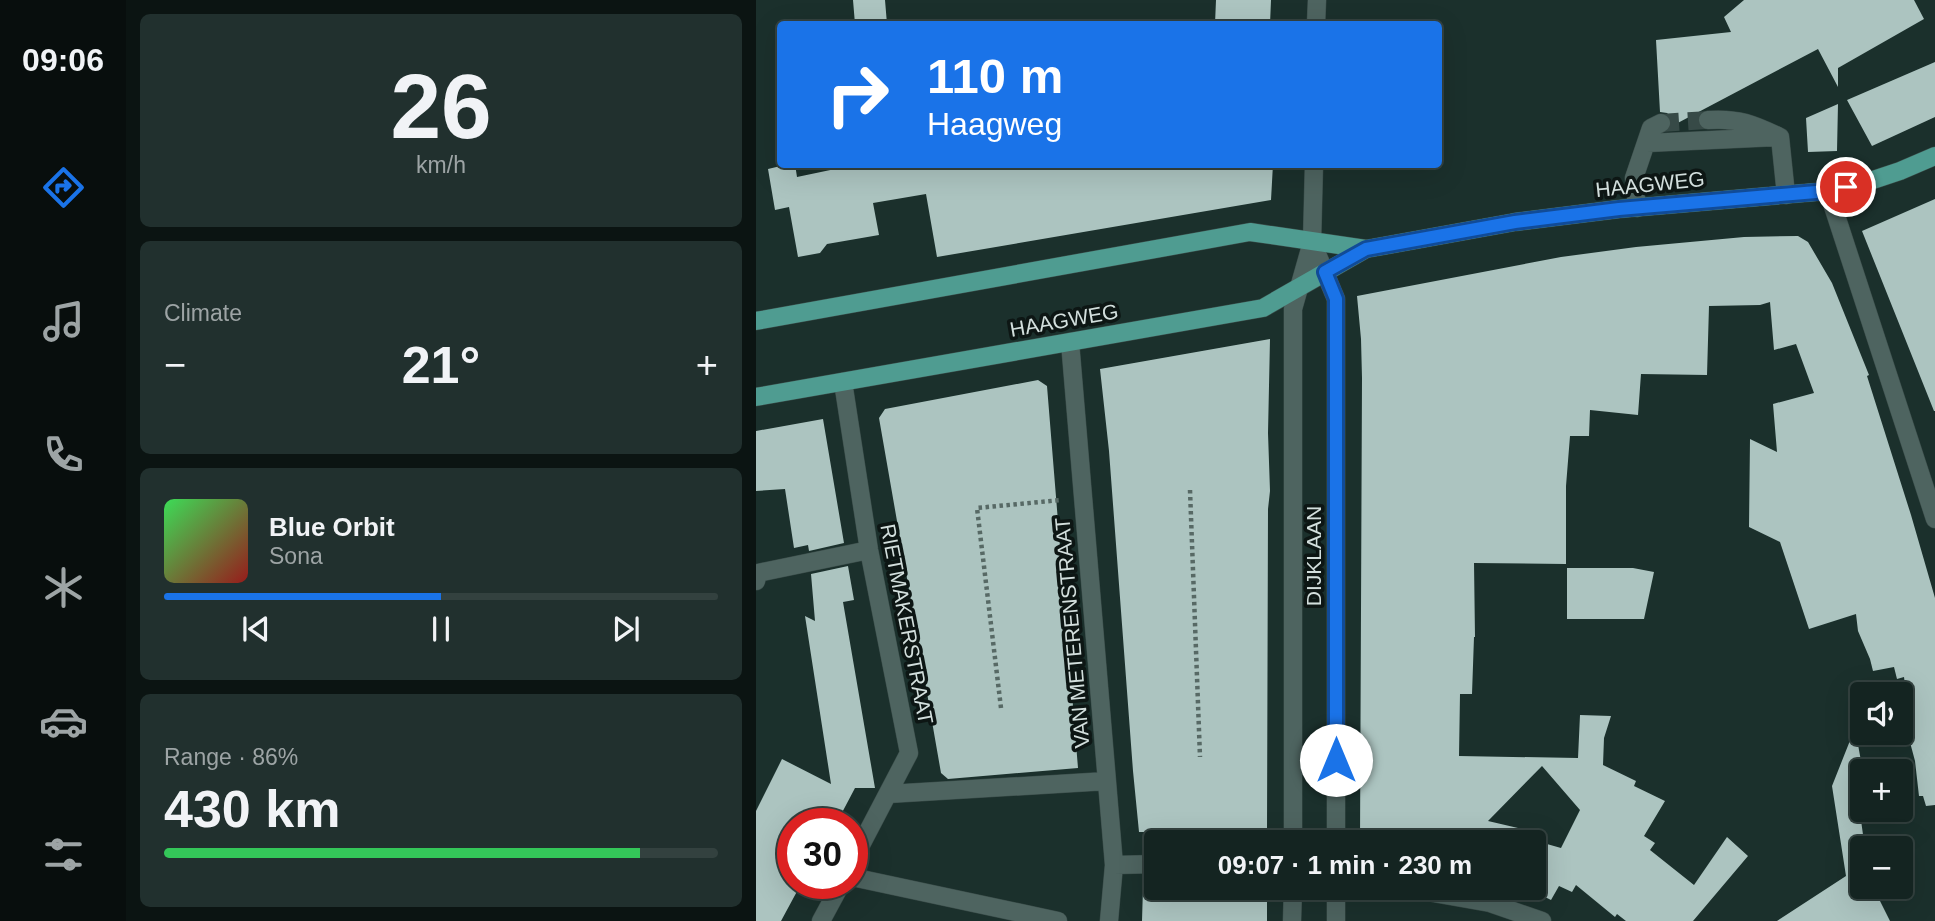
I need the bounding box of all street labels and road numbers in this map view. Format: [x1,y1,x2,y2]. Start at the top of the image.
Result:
street label: HAAGWEG [1594,167,1706,201]
street label: HAAGWEG [1008,299,1120,341]
street label: DIJKLAAN [1302,506,1325,606]
street label: VAN METERENSTRAAT [1050,517,1094,749]
street label: RIETMAKERSTRAAT [876,522,938,726]

